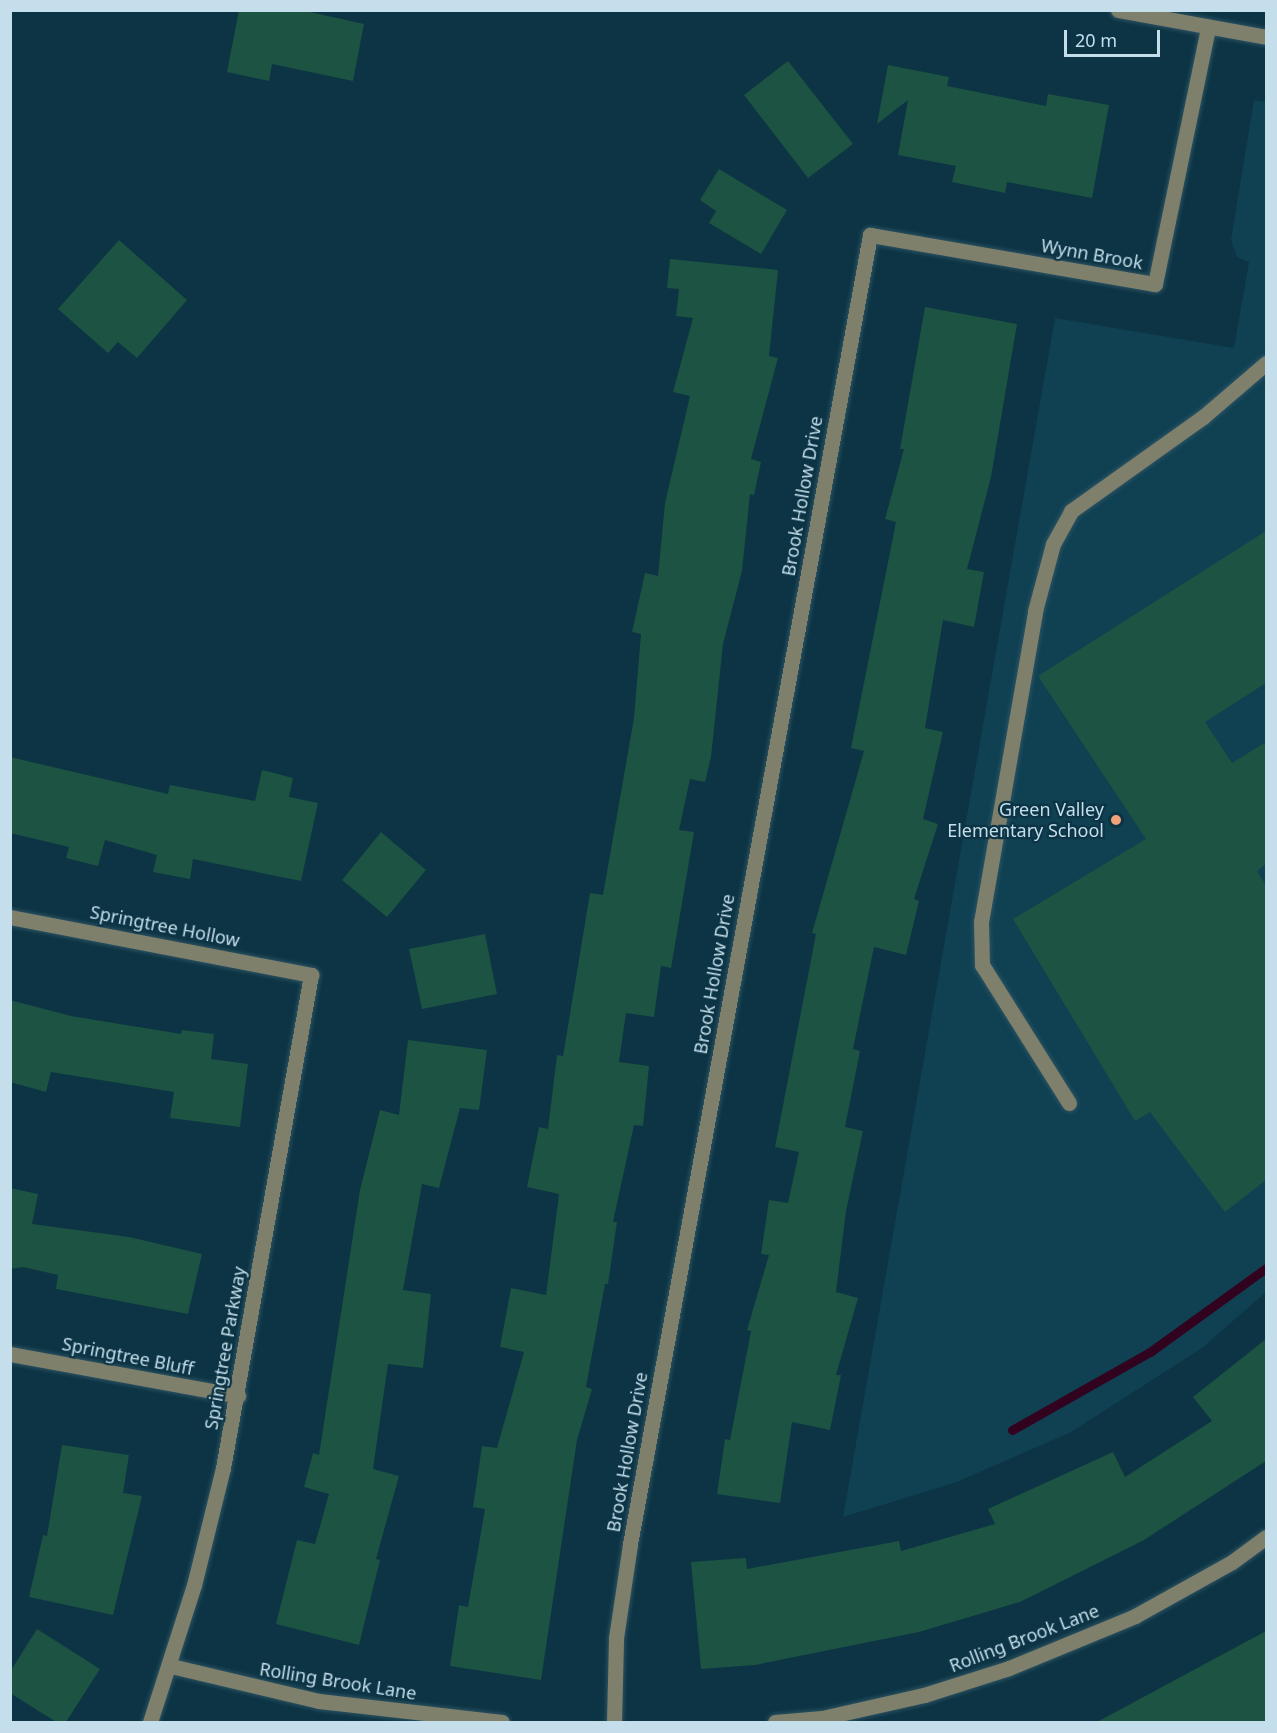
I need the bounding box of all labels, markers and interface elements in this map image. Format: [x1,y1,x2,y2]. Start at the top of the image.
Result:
scale bar [1067,18,1163,56]
text: 20 m [1075,28,1117,52]
street label: Wynn Brook [1039,234,1145,274]
street label: Brook Hollow Drive [777,414,827,578]
place label: Green Valley Elementary School [947,799,1104,842]
marker: Green Valley Elementary School [1109,813,1123,827]
street label: Brook Hollow Drive [689,892,739,1056]
street label: Springtree Hollow [88,901,242,951]
street label: Springtree Parkway [200,1265,250,1431]
street label: Springtree Bluff [60,1333,196,1379]
street label: Brook Hollow Drive [602,1370,652,1534]
street label: Rolling Brook Lane [946,1600,1102,1676]
street label: Rolling Brook Lane [258,1658,418,1704]

